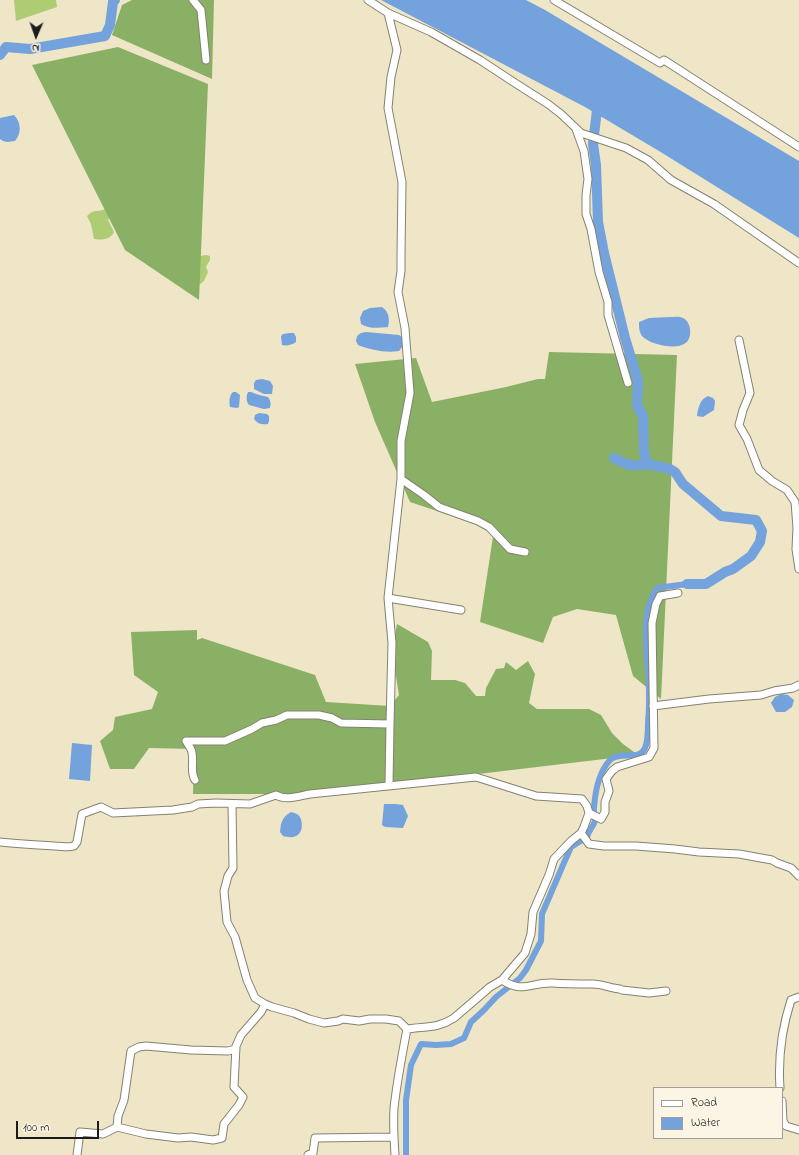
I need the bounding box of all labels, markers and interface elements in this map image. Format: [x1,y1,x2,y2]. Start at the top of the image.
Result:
north arrow [16,16,56,56]
text: N [32,40,40,56]
legend [653,1087,783,1139]
text: Road [691,1094,717,1112]
scale bar [18,1113,101,1139]
text: Water [691,1114,720,1132]
text: 100 m [23,1119,50,1137]

